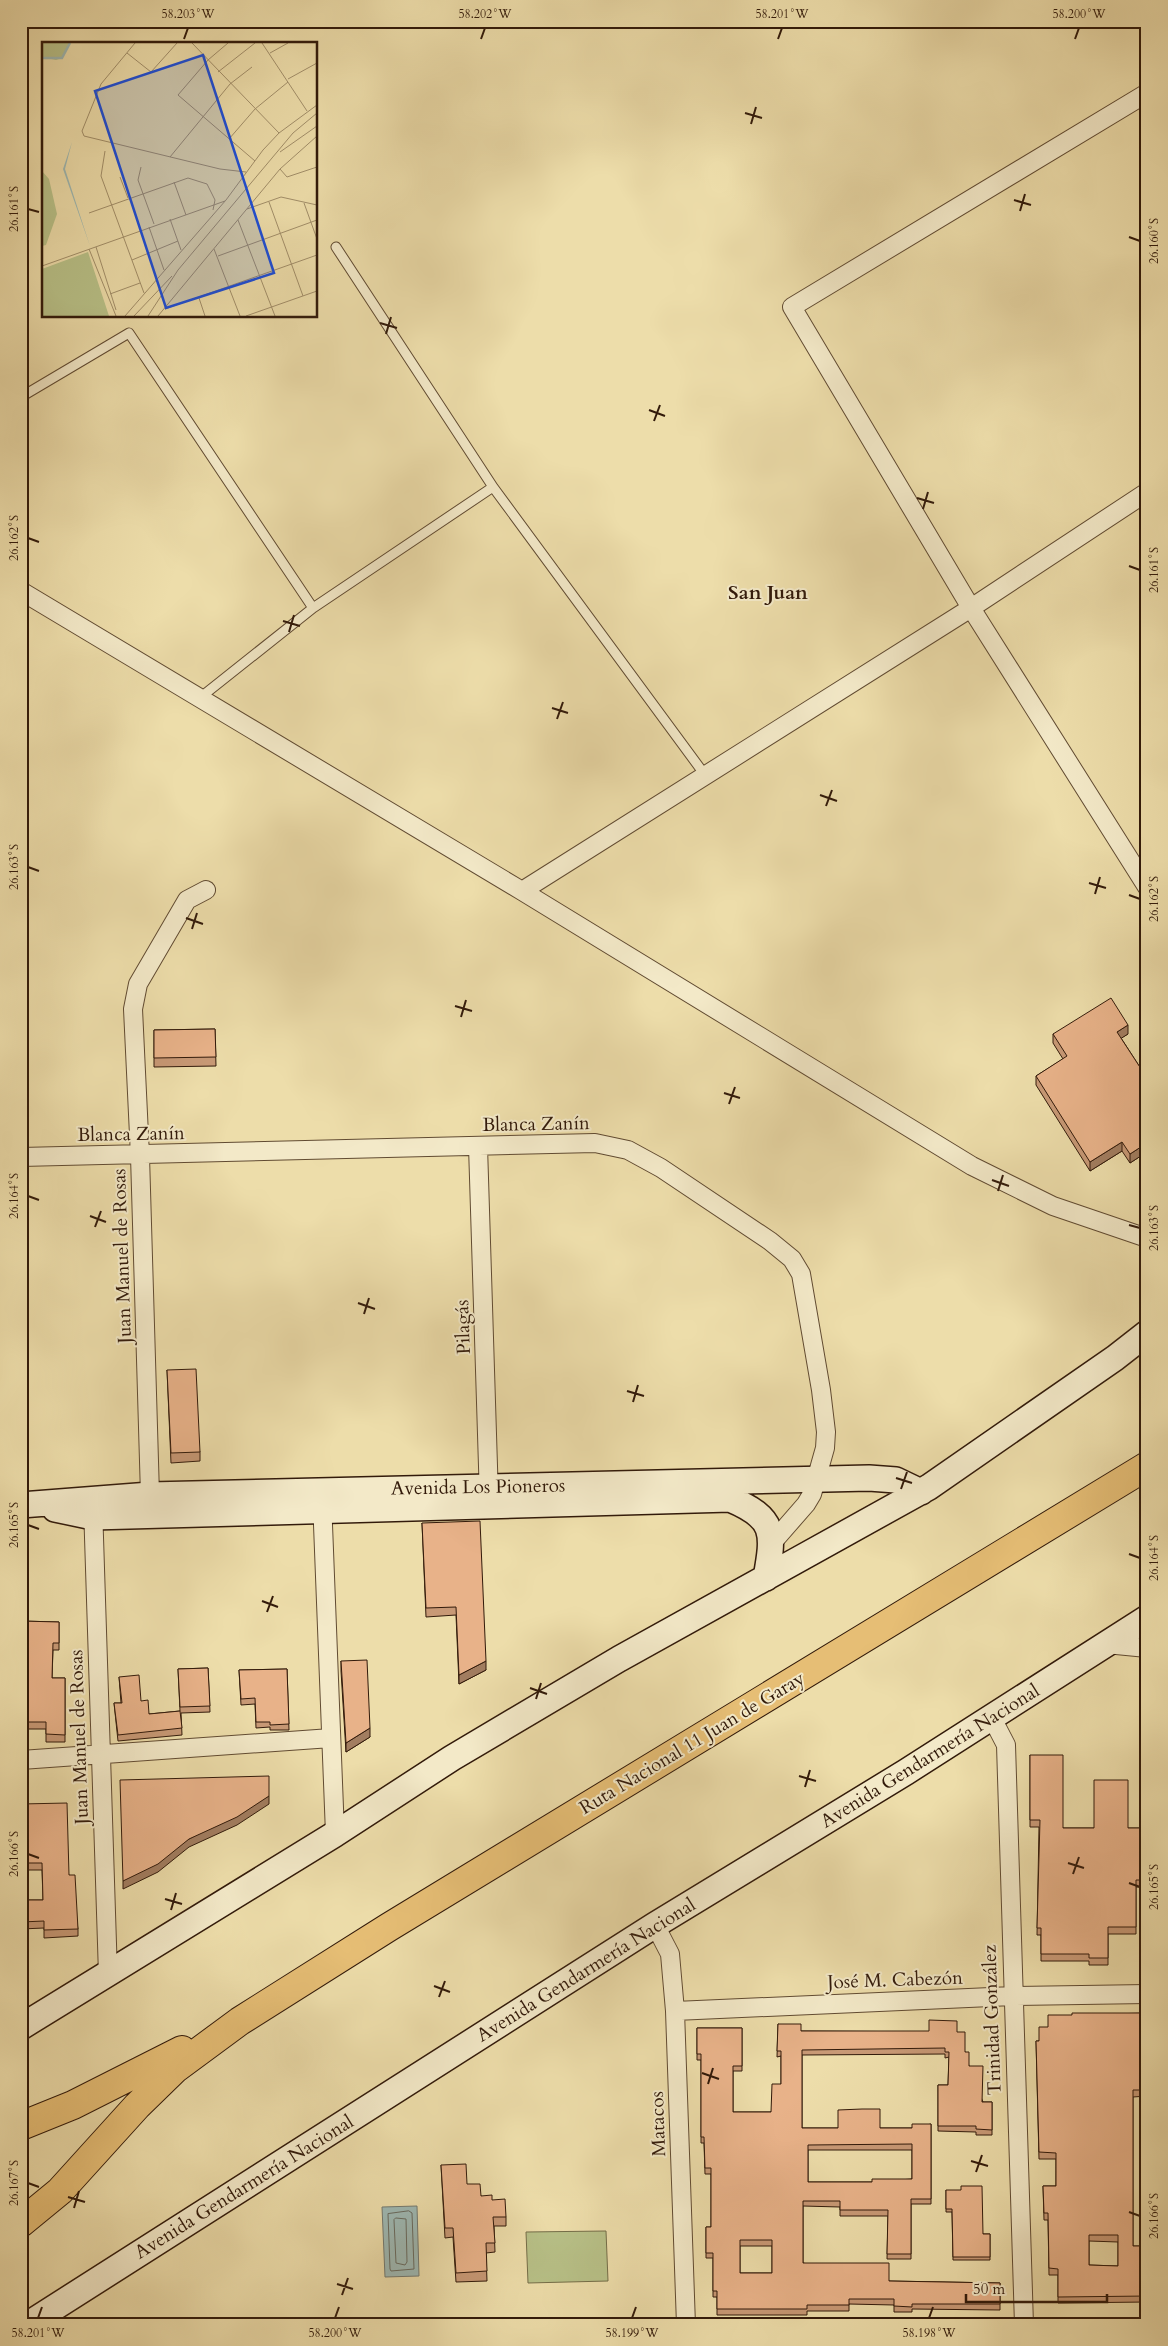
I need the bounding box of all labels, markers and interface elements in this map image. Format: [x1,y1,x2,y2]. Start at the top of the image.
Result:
text: 58.203°W [161,6,215,22]
text: 58.202°W [458,6,512,22]
text: 58.201°W [755,6,809,22]
text: 58.200°W [1052,6,1106,22]
inset map [42,42,318,318]
text: 26.161°S [6,186,22,232]
text: 26.160°S [1146,218,1162,264]
text: 26.162°S [6,515,22,561]
text: 26.161°S [1146,547,1162,593]
district label: San Juan [728,579,808,606]
text: 26.163°S [6,844,22,890]
text: 26.162°S [1146,876,1162,922]
street label: Blanca Zanín [482,1110,590,1138]
street label: Blanca Zanín [77,1120,185,1148]
street label: Juan Manuel de Rosas [106,1168,138,1347]
text: 26.164°S [6,1173,22,1219]
text: 26.163°S [1146,1205,1162,1251]
street label: Pilagás [449,1299,477,1355]
street label: Avenida Los Pioneros [391,1472,565,1502]
text: 26.165°S [6,1502,22,1548]
text: 26.164°S [1146,1535,1162,1581]
street label: Juan Manuel de Rosas [63,1649,95,1828]
street label: Ruta Nacional 11 Juan de Garay [575,1665,809,1821]
street label: Avenida Gendarmería Nacional [815,1678,1045,1834]
text: 26.166°S [6,1831,22,1877]
text: 26.165°S [1146,1864,1162,1910]
street label: Avenida Gendarmería Nacional [471,1892,701,2048]
street label: Trinidad González [976,1944,1008,2096]
street label: José M. Cabezón [824,1965,963,1995]
street label: Matacos [644,2091,672,2157]
street label: Avenida Gendarmería Nacional [129,2109,359,2265]
text: 26.167°S [6,2160,22,2206]
text: 26.166°S [1146,2193,1162,2239]
scale bar [966,2271,1107,2303]
text: 50 m [973,2279,1005,2299]
text: 58.201°W [11,2325,65,2341]
text: 58.200°W [308,2325,362,2341]
text: 58.199°W [605,2325,659,2341]
text: 58.198°W [902,2325,956,2341]

